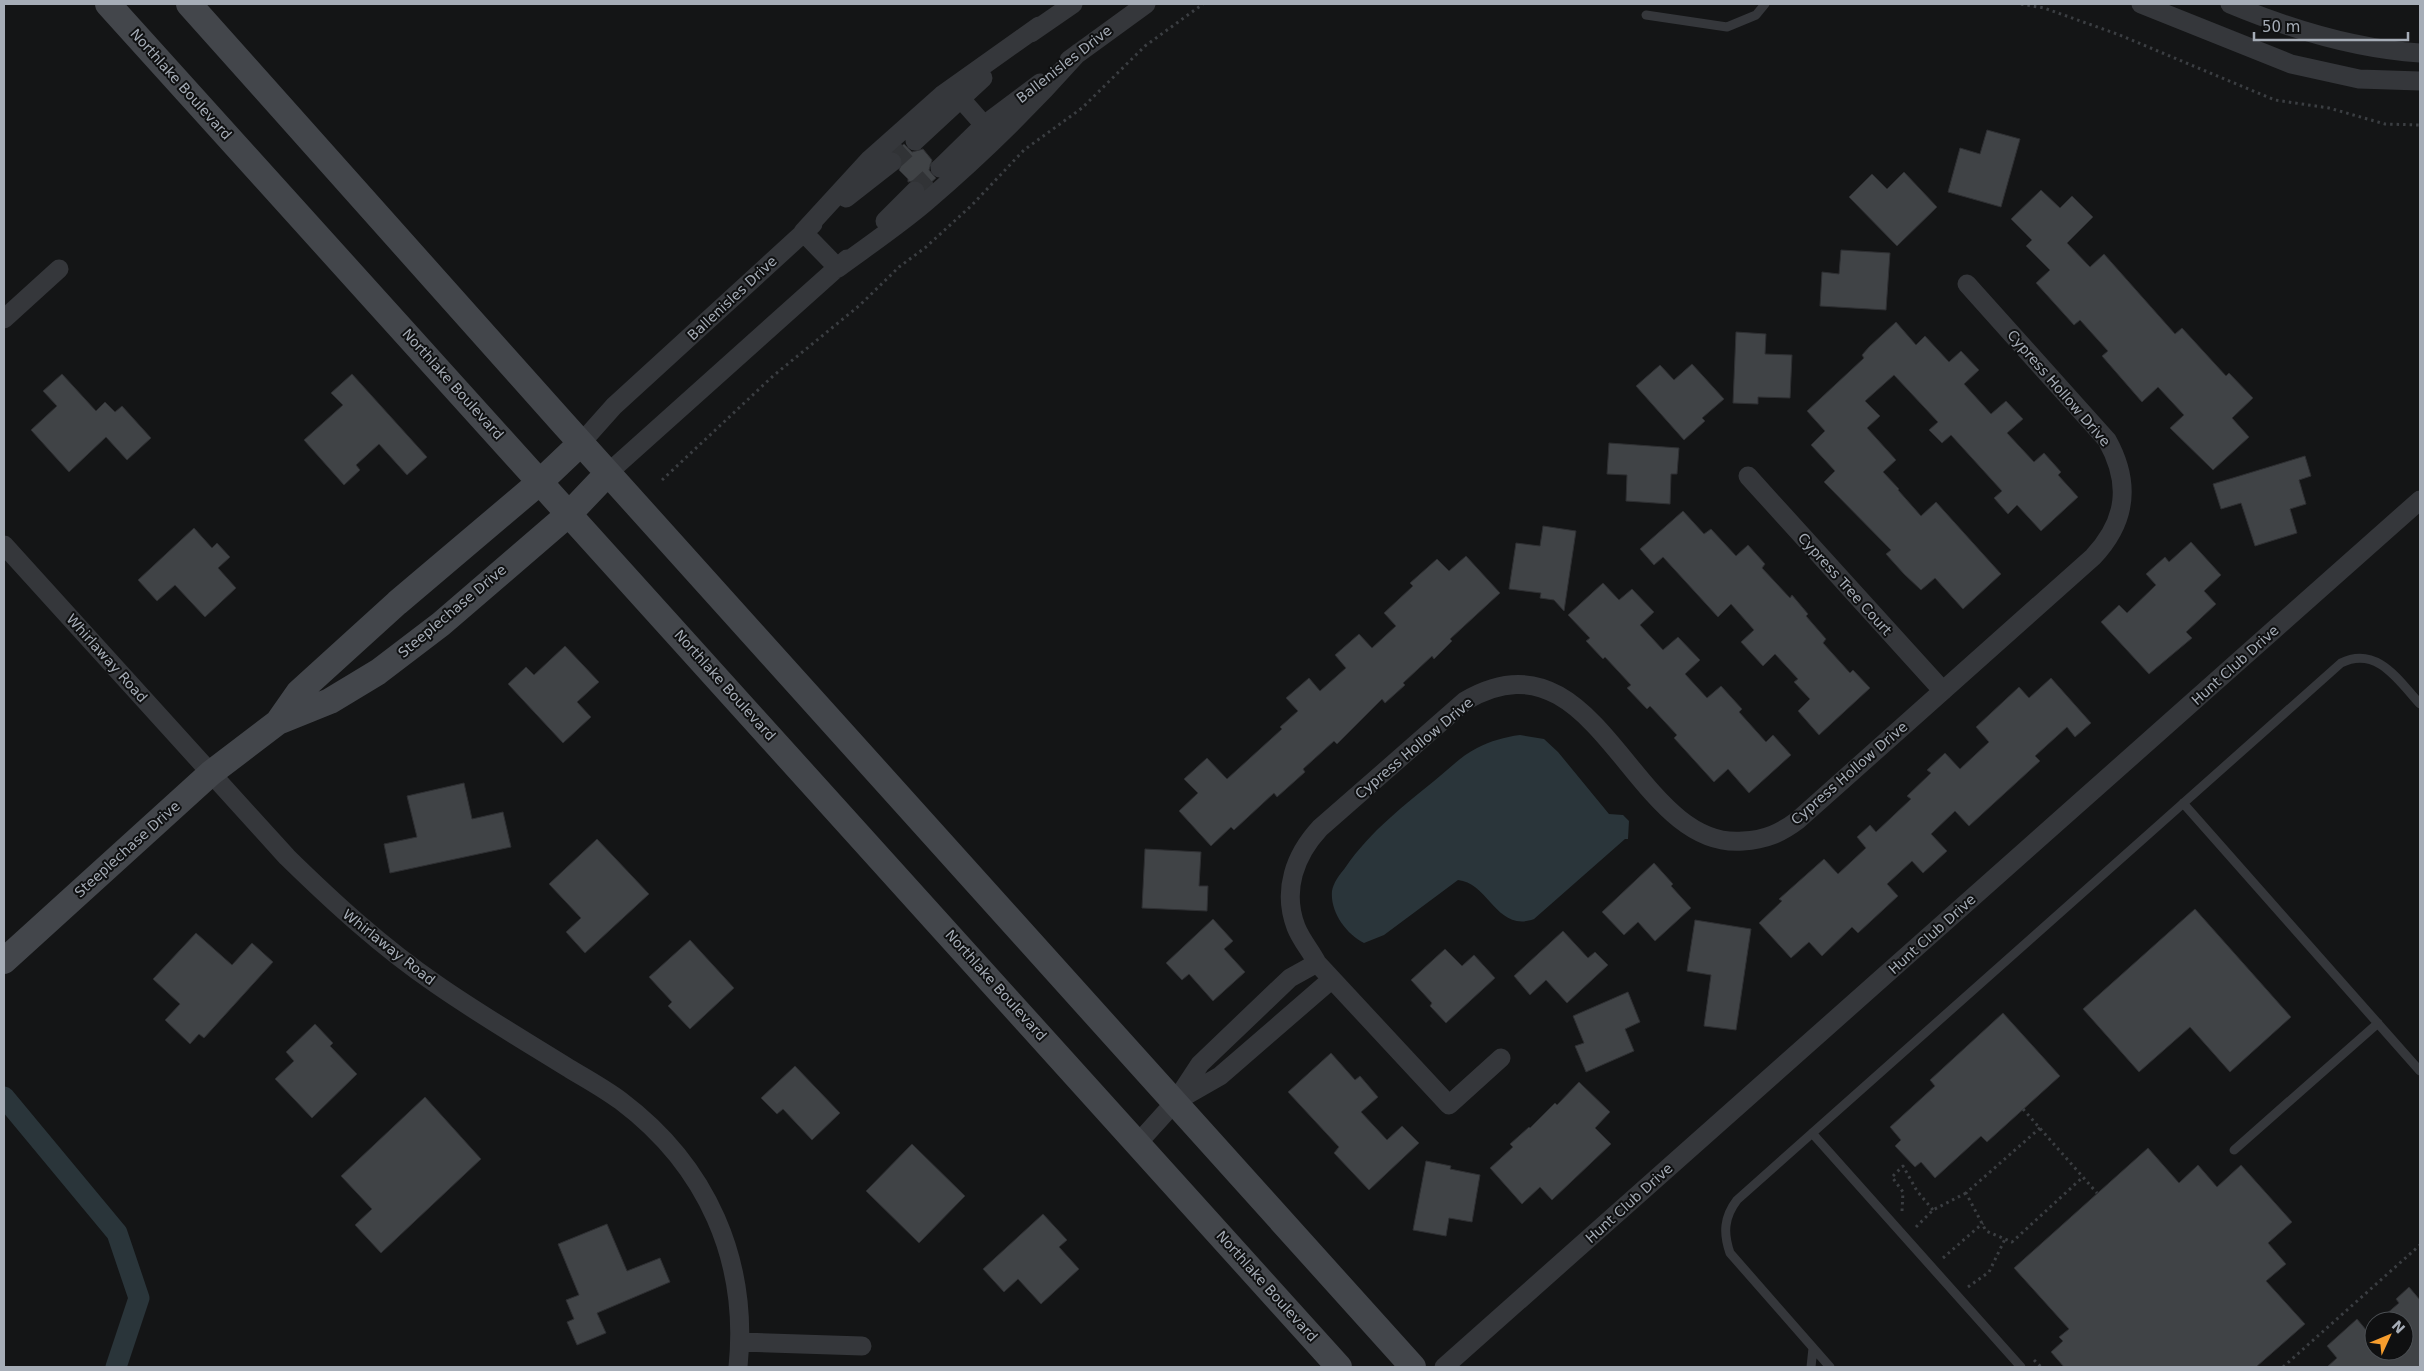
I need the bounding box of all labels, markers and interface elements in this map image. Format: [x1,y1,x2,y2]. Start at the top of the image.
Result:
scale bar [2254,10,2408,42]
text: 50 m [2262,18,2300,36]
street label: Ballenisles Drive [1013,22,1115,106]
street label: Northlake Boulevard [127,25,235,143]
street label: Ballenisles Drive [684,253,780,343]
street label: Northlake Boulevard [399,325,507,443]
street label: Cypress Hollow Drive [2004,327,2114,449]
street label: Cypress Tree Court [1795,530,1895,639]
street label: Steeplechase Drive [395,561,509,661]
street label: Whirlaway Road [63,611,151,705]
street label: Hunt Club Drive [2188,622,2282,708]
street label: Northlake Boulevard [671,626,779,744]
street label: Cypress Hollow Drive [1352,694,1476,802]
street label: Cypress Hollow Drive [1788,718,1910,828]
street label: Steeplechase Drive [71,798,183,900]
street label: Hunt Club Drive [1885,891,1979,977]
street label: Whirlaway Road [340,906,438,988]
street label: Northlake Boulevard [942,926,1050,1044]
street label: Hunt Club Drive [1582,1160,1676,1246]
street label: Northlake Boulevard [1213,1227,1321,1345]
north arrow [2364,1311,2414,1361]
text: N [2389,1317,2408,1337]

